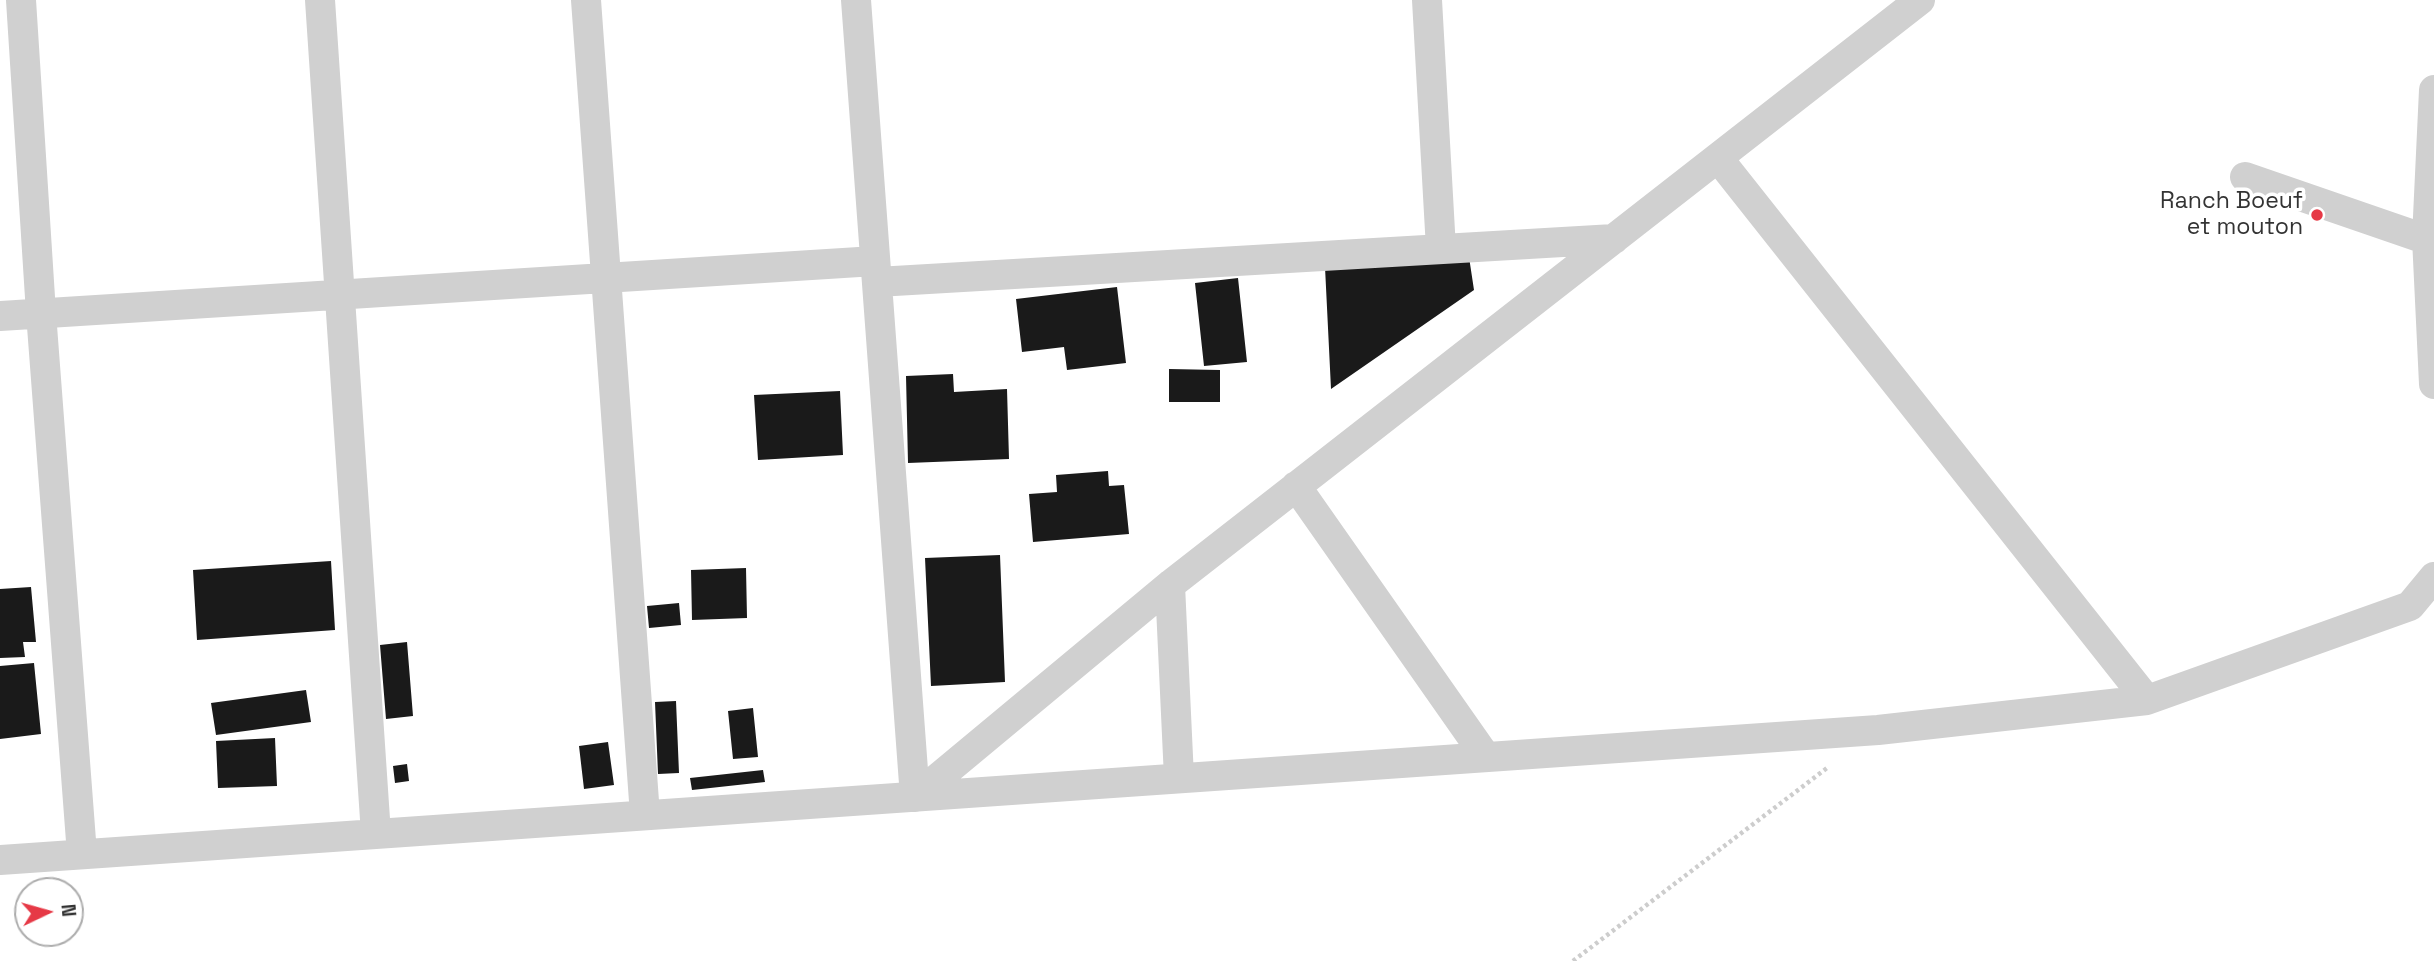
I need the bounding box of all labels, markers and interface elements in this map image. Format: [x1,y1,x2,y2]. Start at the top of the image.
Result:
place label: Ranch Boeuf et mouton [2160,188,2303,242]
marker: Ranch Boeuf et mouton [2309,207,2325,223]
north arrow [14,877,84,947]
text: N [55,903,81,918]

